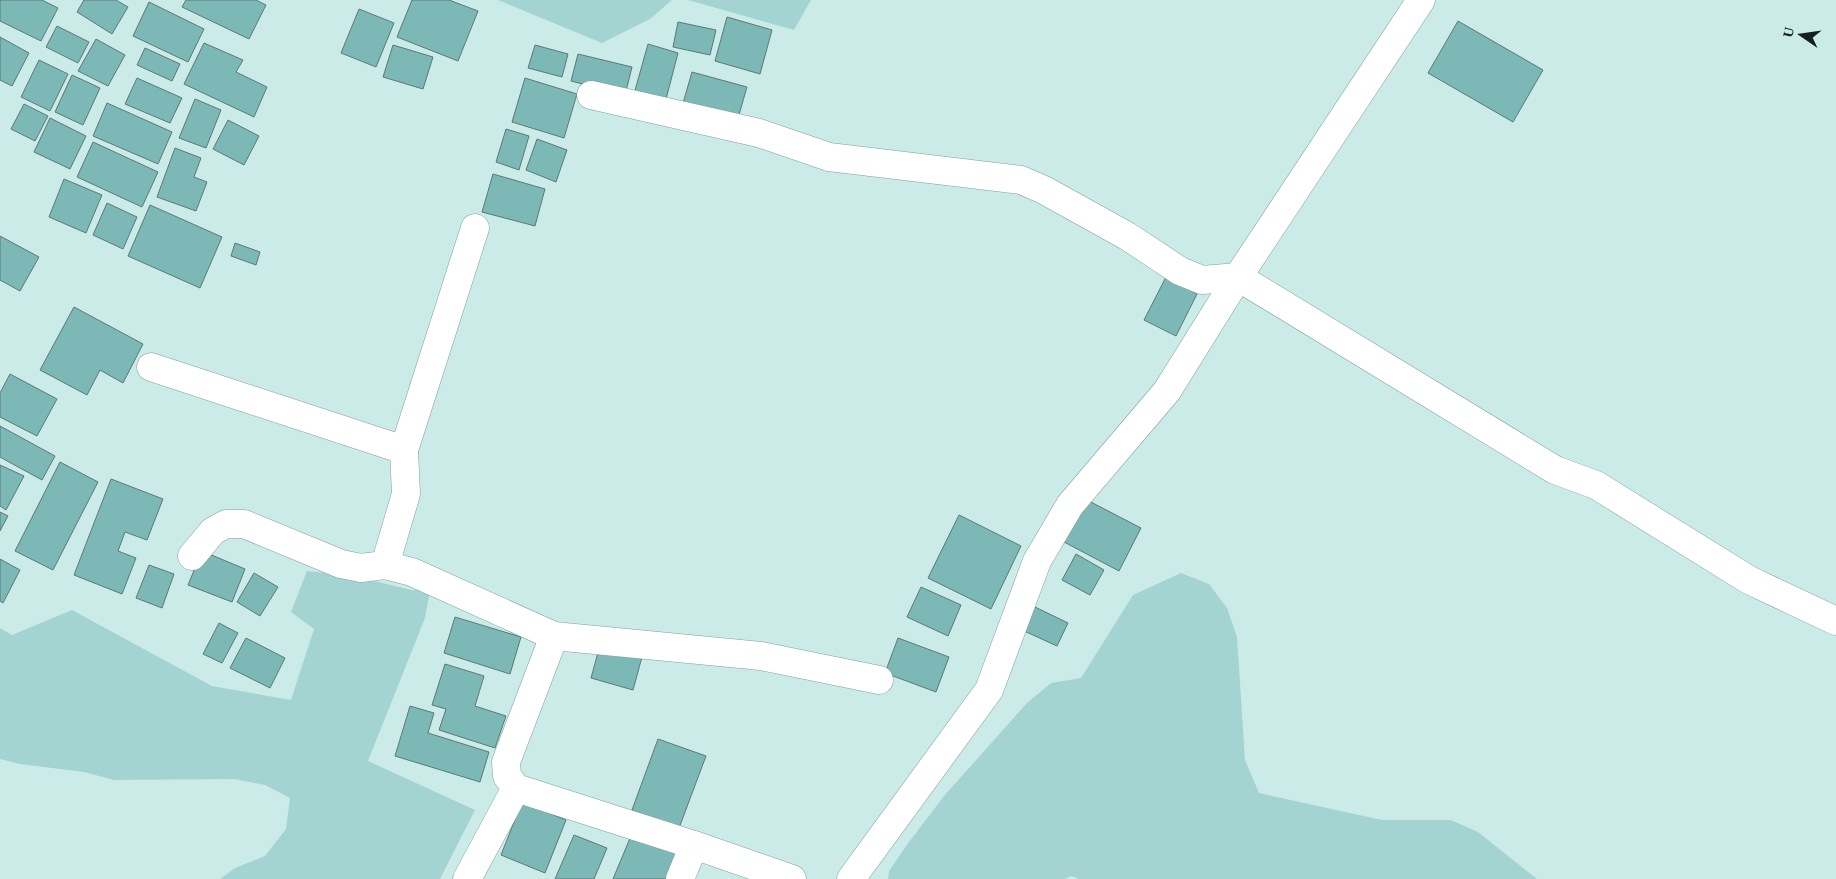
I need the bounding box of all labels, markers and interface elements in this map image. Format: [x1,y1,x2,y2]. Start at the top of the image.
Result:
north arrow [1776,10,1826,60]
text: U [1780,26,1797,39]

